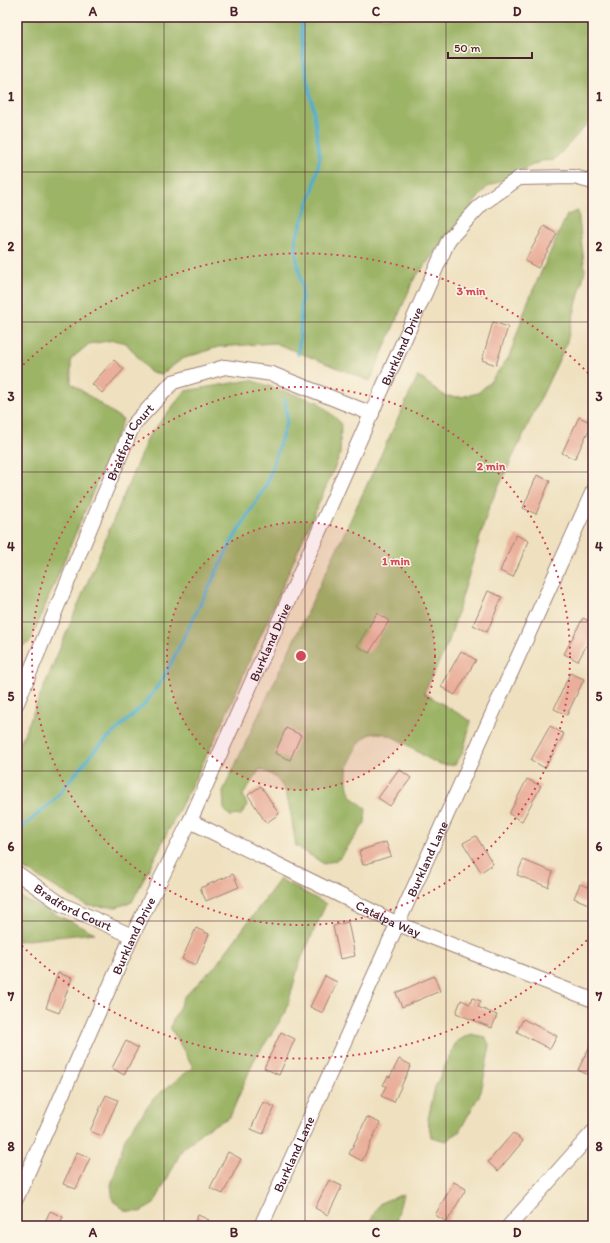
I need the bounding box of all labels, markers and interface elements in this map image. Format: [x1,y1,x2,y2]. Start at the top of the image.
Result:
text: A [88,4,98,19]
text: B [230,4,239,19]
text: C [372,4,381,19]
text: D [513,4,522,19]
scale bar [448,34,532,60]
text: 50 m [454,41,480,55]
text: 1 [8,89,14,104]
text: 1 [596,89,602,104]
text: 2 [8,239,15,254]
text: 2 [596,239,603,254]
text: 3 min [457,284,486,298]
street label: Burkland Drive [378,305,426,388]
text: 3 [7,389,15,404]
text: 3 [595,389,603,404]
street label: Bradford Court [104,400,157,483]
text: 2 min [477,459,506,473]
text: 4 [7,539,15,554]
text: 4 [595,539,603,554]
text: 1 min [382,554,411,568]
street label: Burkland Drive [246,601,294,684]
centre of rings [294,649,308,663]
text: 5 [8,689,15,704]
text: 5 [596,689,603,704]
street label: Burkland Lane [404,819,451,899]
text: 6 [8,839,15,854]
text: 6 [596,839,603,854]
street label: Bradford Court [31,880,114,934]
street label: Burkland Drive [109,895,158,977]
street label: Catalpa Way [353,897,423,940]
text: 7 [7,989,15,1004]
text: 7 [595,989,603,1004]
street label: Burkland Lane [270,1114,318,1195]
text: 8 [7,1139,15,1154]
text: 8 [595,1139,603,1154]
text: A [88,1225,98,1240]
text: B [230,1225,239,1240]
text: C [372,1225,381,1240]
text: D [513,1225,522,1240]

